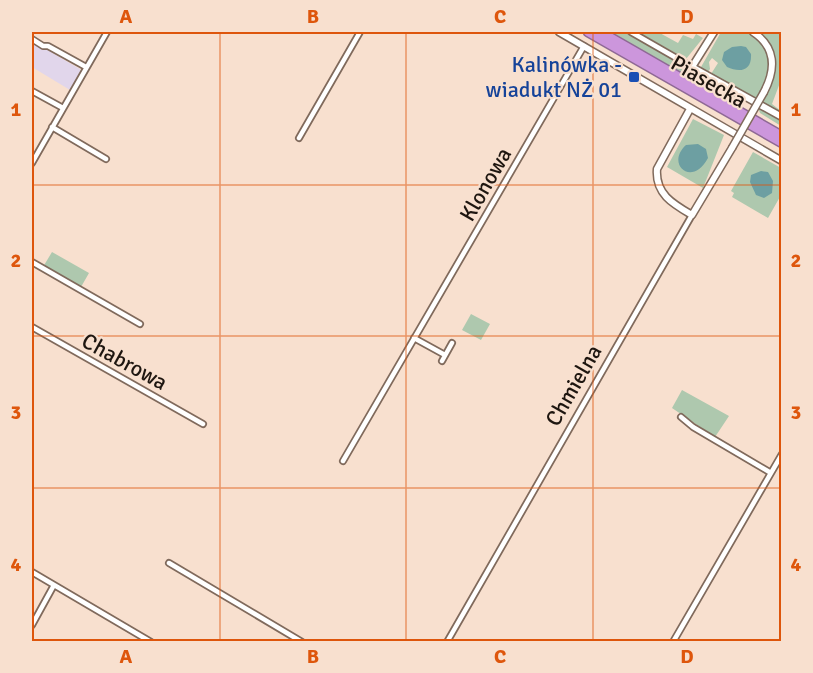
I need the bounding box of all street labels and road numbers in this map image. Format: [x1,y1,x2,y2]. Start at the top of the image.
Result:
street label: Piasecka [666,49,751,114]
street label: Klonowa [454,142,517,226]
street label: Chabrowa [77,327,172,396]
street label: Chmielna [539,340,607,431]

